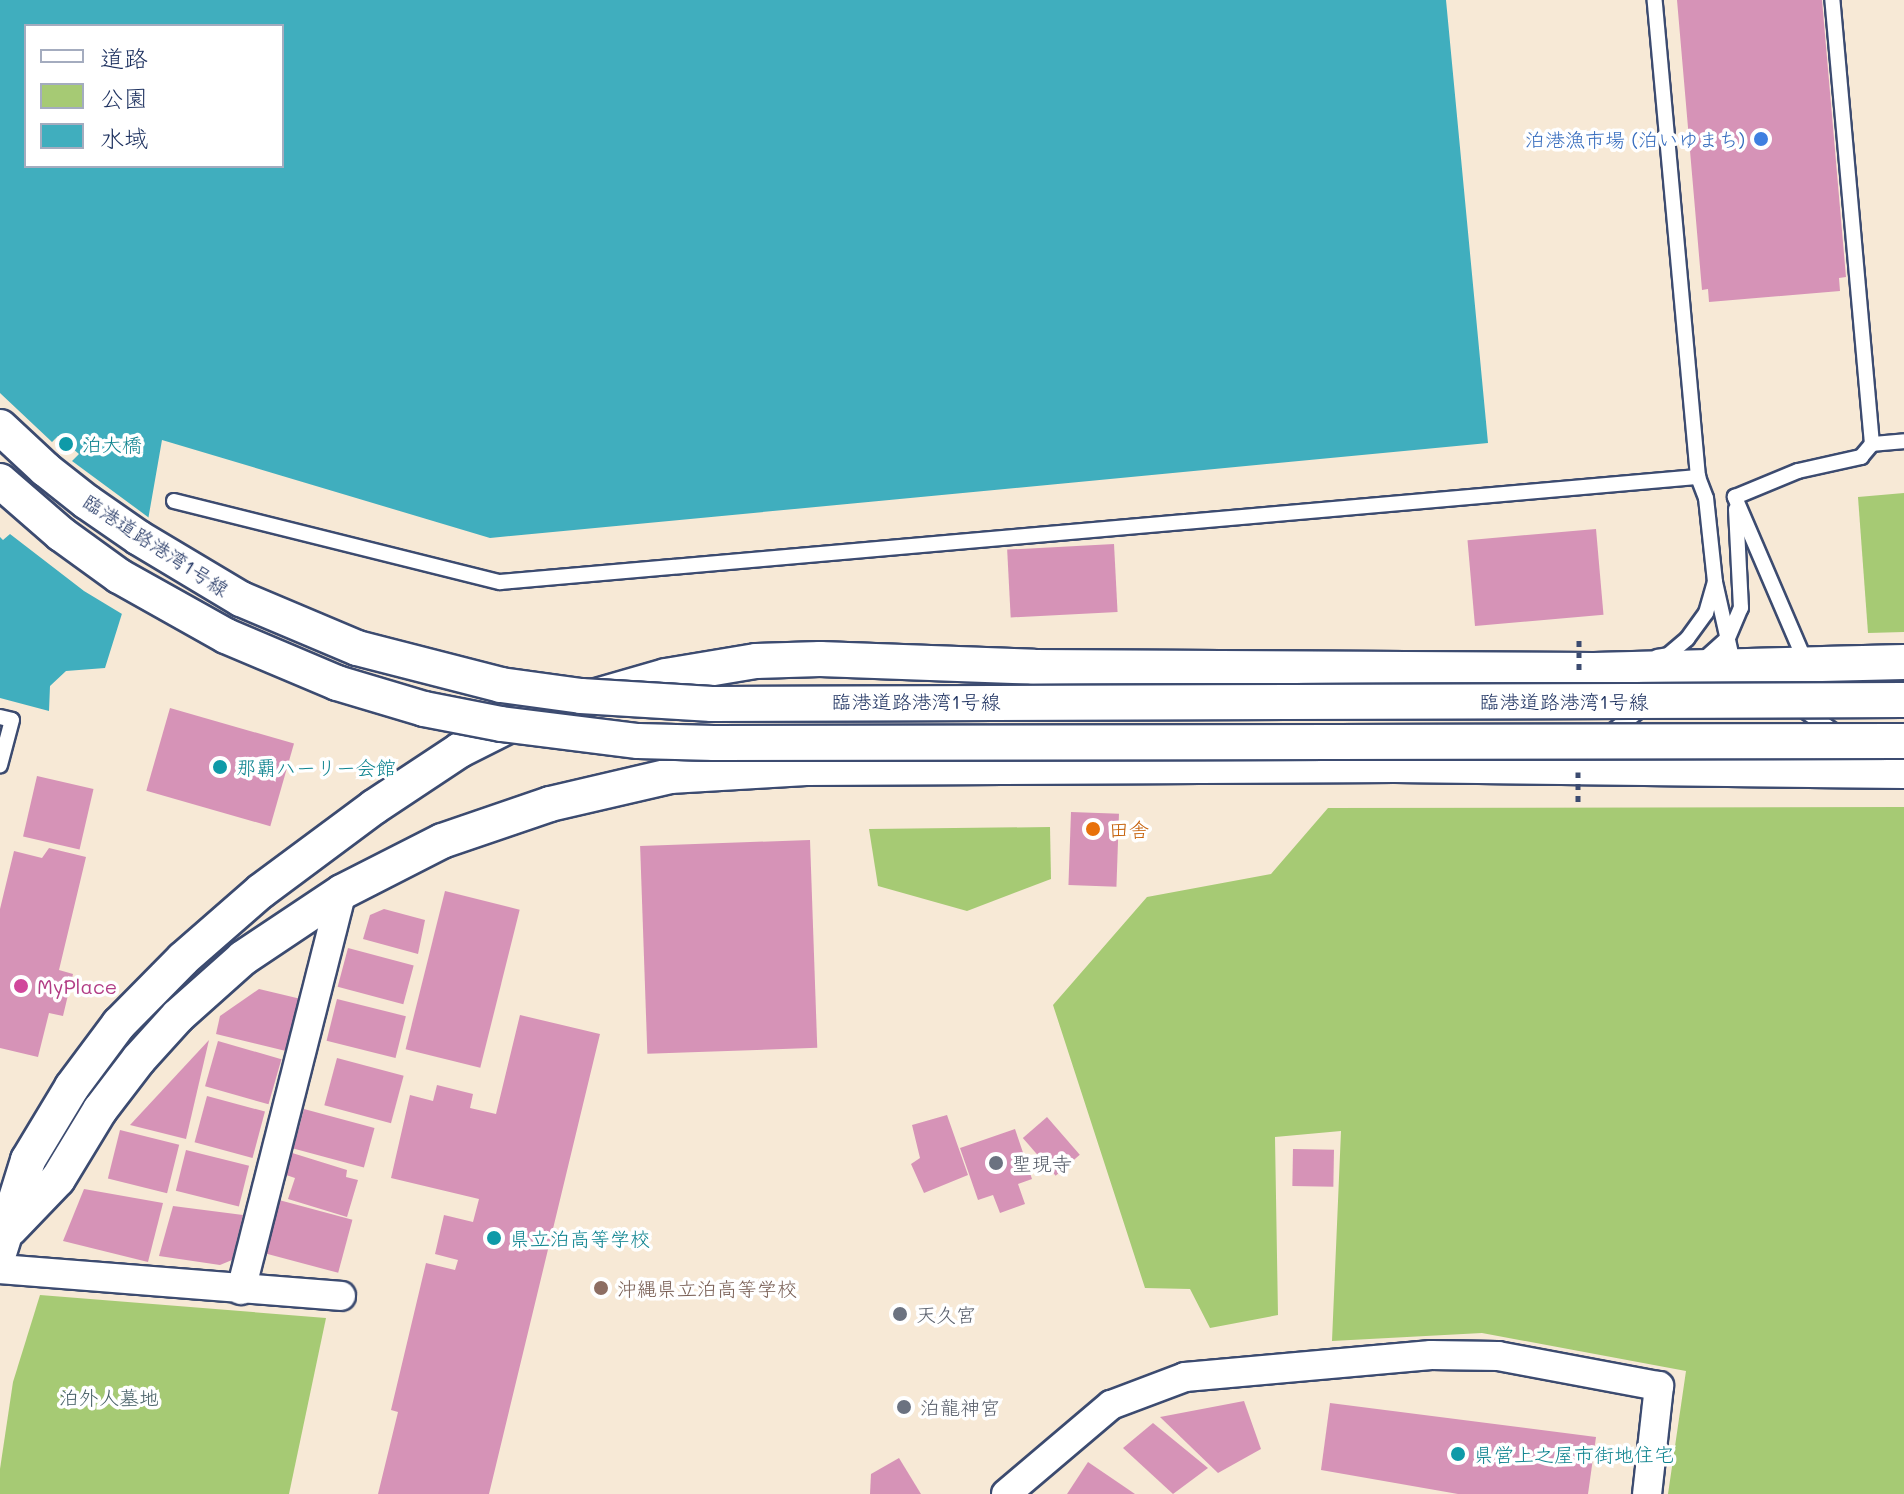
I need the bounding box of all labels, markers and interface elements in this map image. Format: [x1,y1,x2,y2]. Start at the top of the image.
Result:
legend [24,24,284,168]
text: 道路 [100,42,148,73]
text: 公園 [100,82,148,113]
text: 水域 [100,122,148,153]
place label: 泊港漁市場 (泊いゆまち) [1525,127,1745,151]
marker: 泊港漁市場 (泊いゆまち) [1752,130,1770,148]
place label: 泊大橋 [82,432,142,456]
marker: 泊大橋 [57,435,75,453]
street label: 臨港道路港湾1号線 [79,489,233,601]
street label: 臨港道路港湾1号線 [832,689,1000,713]
street label: 臨港道路港湾1号線 [1480,689,1648,713]
place label: 那覇ハーリー会館 [236,755,396,779]
marker: 那覇ハーリー会館 [211,758,229,776]
place label: 田舎 [1109,817,1149,841]
marker: 田舎 [1084,820,1102,838]
place label: MyPlace [37,974,117,998]
marker: MyPlace [12,977,30,995]
place label: 聖現寺 [1012,1151,1072,1175]
marker: 聖現寺 [987,1154,1005,1172]
place label: 県立泊高等学校 [510,1226,650,1250]
marker: 県立泊高等学校 [485,1229,503,1247]
place label: 沖縄県立泊高等学校 [617,1276,797,1300]
marker: 沖縄県立泊高等学校 [592,1279,610,1297]
place label: 天久宮 [916,1302,976,1326]
marker: 天久宮 [891,1305,909,1323]
park label: 泊外人墓地 [59,1385,159,1409]
place label: 泊龍神宮 [920,1395,1000,1419]
marker: 泊龍神宮 [895,1398,913,1416]
place label: 県営上之屋市街地住宅 [1474,1442,1674,1466]
marker: 県営上之屋市街地住宅 [1449,1445,1467,1463]

